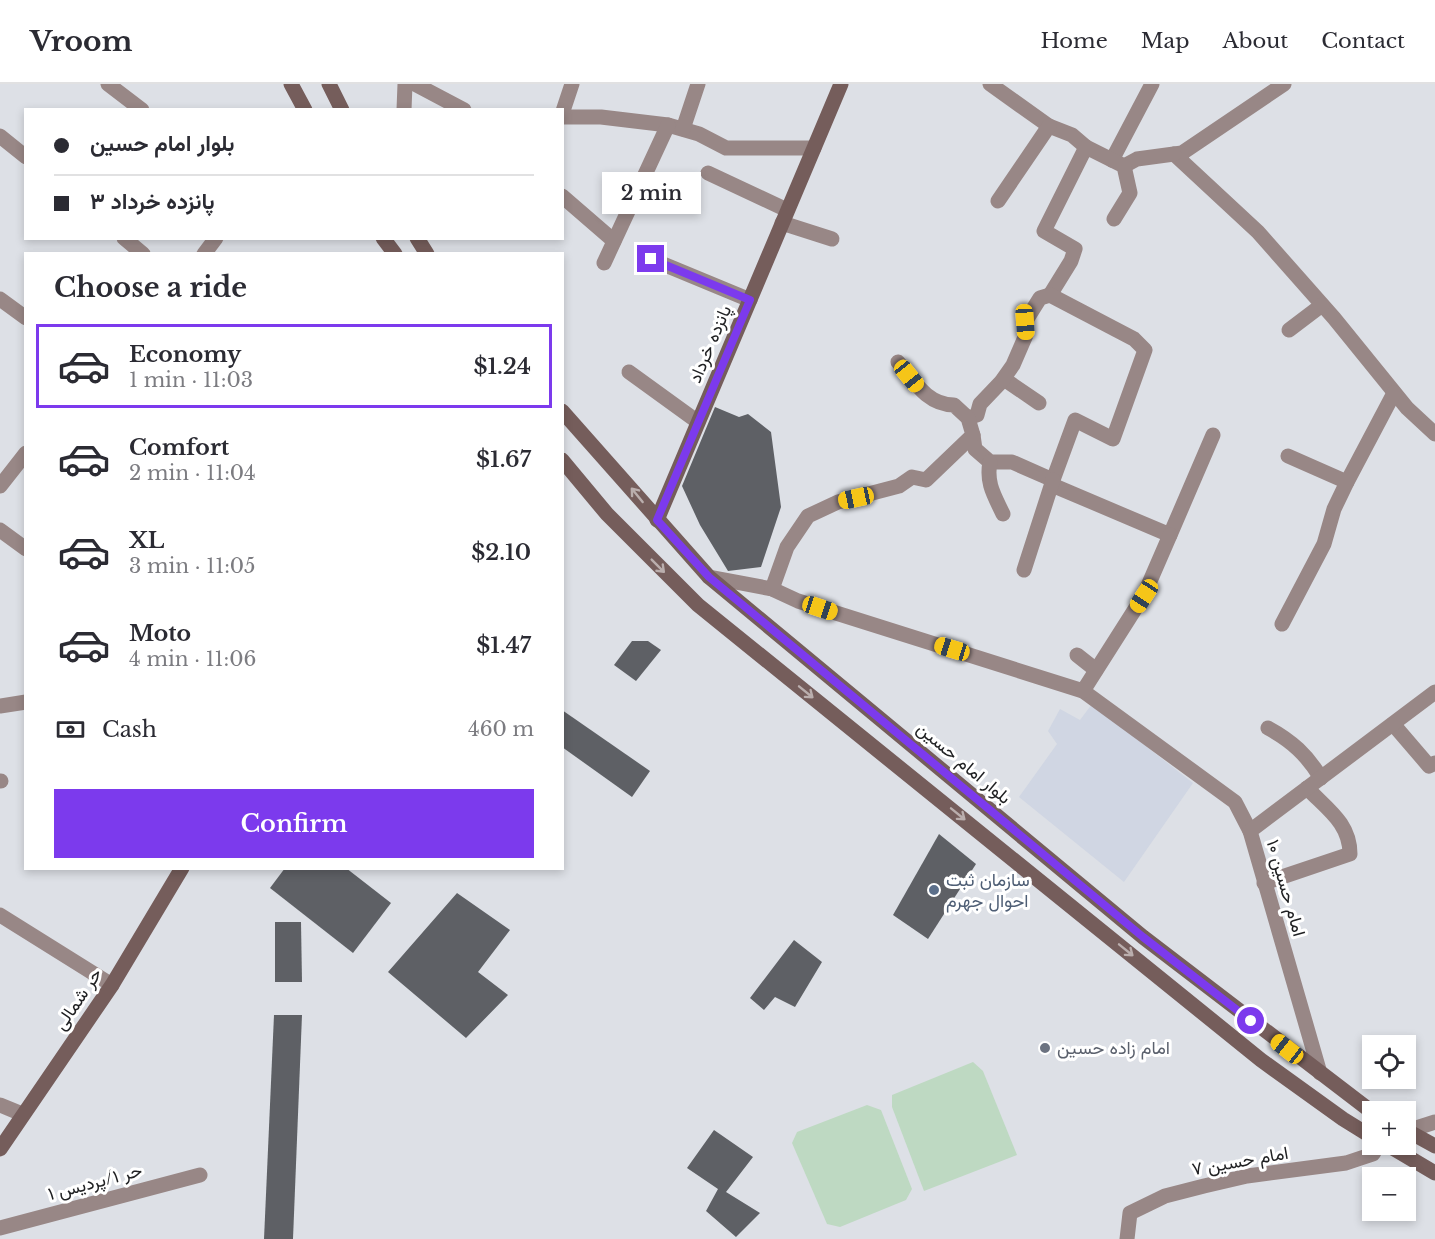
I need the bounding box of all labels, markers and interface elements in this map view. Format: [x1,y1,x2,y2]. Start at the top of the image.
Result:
text: Vroom [30,24,132,59]
text: Home [1041,28,1108,54]
text: Map [1141,28,1189,54]
text: About [1222,28,1288,54]
text: Contact [1321,28,1405,54]
text: بلوار امام حسین [90,130,235,157]
callout: 2 min [602,172,700,214]
text: 2 min [621,181,682,205]
text: پانزده خرداد ۳ [90,188,215,215]
route end [637,245,664,272]
text: Choose a ride [54,271,247,304]
street label: پانزده خرداد [684,302,737,387]
car [1015,303,1035,341]
icon: car [57,339,111,393]
text: Economy [129,341,241,368]
text: $1.24 [473,353,531,380]
car [891,356,927,396]
text: 1 min · 11:03 [129,368,253,392]
icon: car [57,432,111,486]
text: Comfort [129,434,229,461]
text: $1.67 [476,446,531,473]
text: 2 min · 11:04 [129,461,256,485]
car [837,485,875,511]
one-way arrow [631,487,644,503]
icon: car [57,525,111,579]
text: XL [129,527,164,554]
text: $2.10 [471,539,531,566]
text: 3 min · 11:05 [129,554,255,578]
one-way arrow [651,558,666,573]
car [1127,576,1161,616]
car [800,594,840,622]
icon: car [57,618,111,672]
text: Moto [129,620,191,647]
text: $1.47 [476,632,531,659]
car [932,635,972,663]
text: 4 min · 11:06 [129,647,256,671]
one-way arrow [798,686,814,699]
icon: cash [54,713,87,746]
text: Cash [102,716,157,743]
text: 460 m [468,717,534,741]
street label: بلوار امام حسین [912,717,1016,810]
button: Confirm [54,789,534,858]
one-way arrow [950,808,966,821]
street label: امام حسین ۱۰ [1261,837,1310,939]
place label: سازمان ثبت احوال جهرم [946,869,1030,913]
marker: سازمان ثبت احوال جهرم [927,883,941,897]
one-way arrow [1118,943,1134,956]
street label: حر شمالی [49,964,107,1034]
route start [1237,1007,1264,1034]
car [1267,1031,1307,1067]
map controls [1362,1035,1416,1221]
button: locate [1362,1035,1416,1089]
place label: امام زاده حسین [1057,1037,1170,1060]
marker: امام زاده حسین [1038,1041,1052,1055]
button: + [1362,1101,1416,1155]
street label: امام حسین ۷ [1190,1142,1290,1181]
street label: حر ۱/پردیس ۱ [46,1159,145,1206]
button: − [1362,1167,1416,1221]

